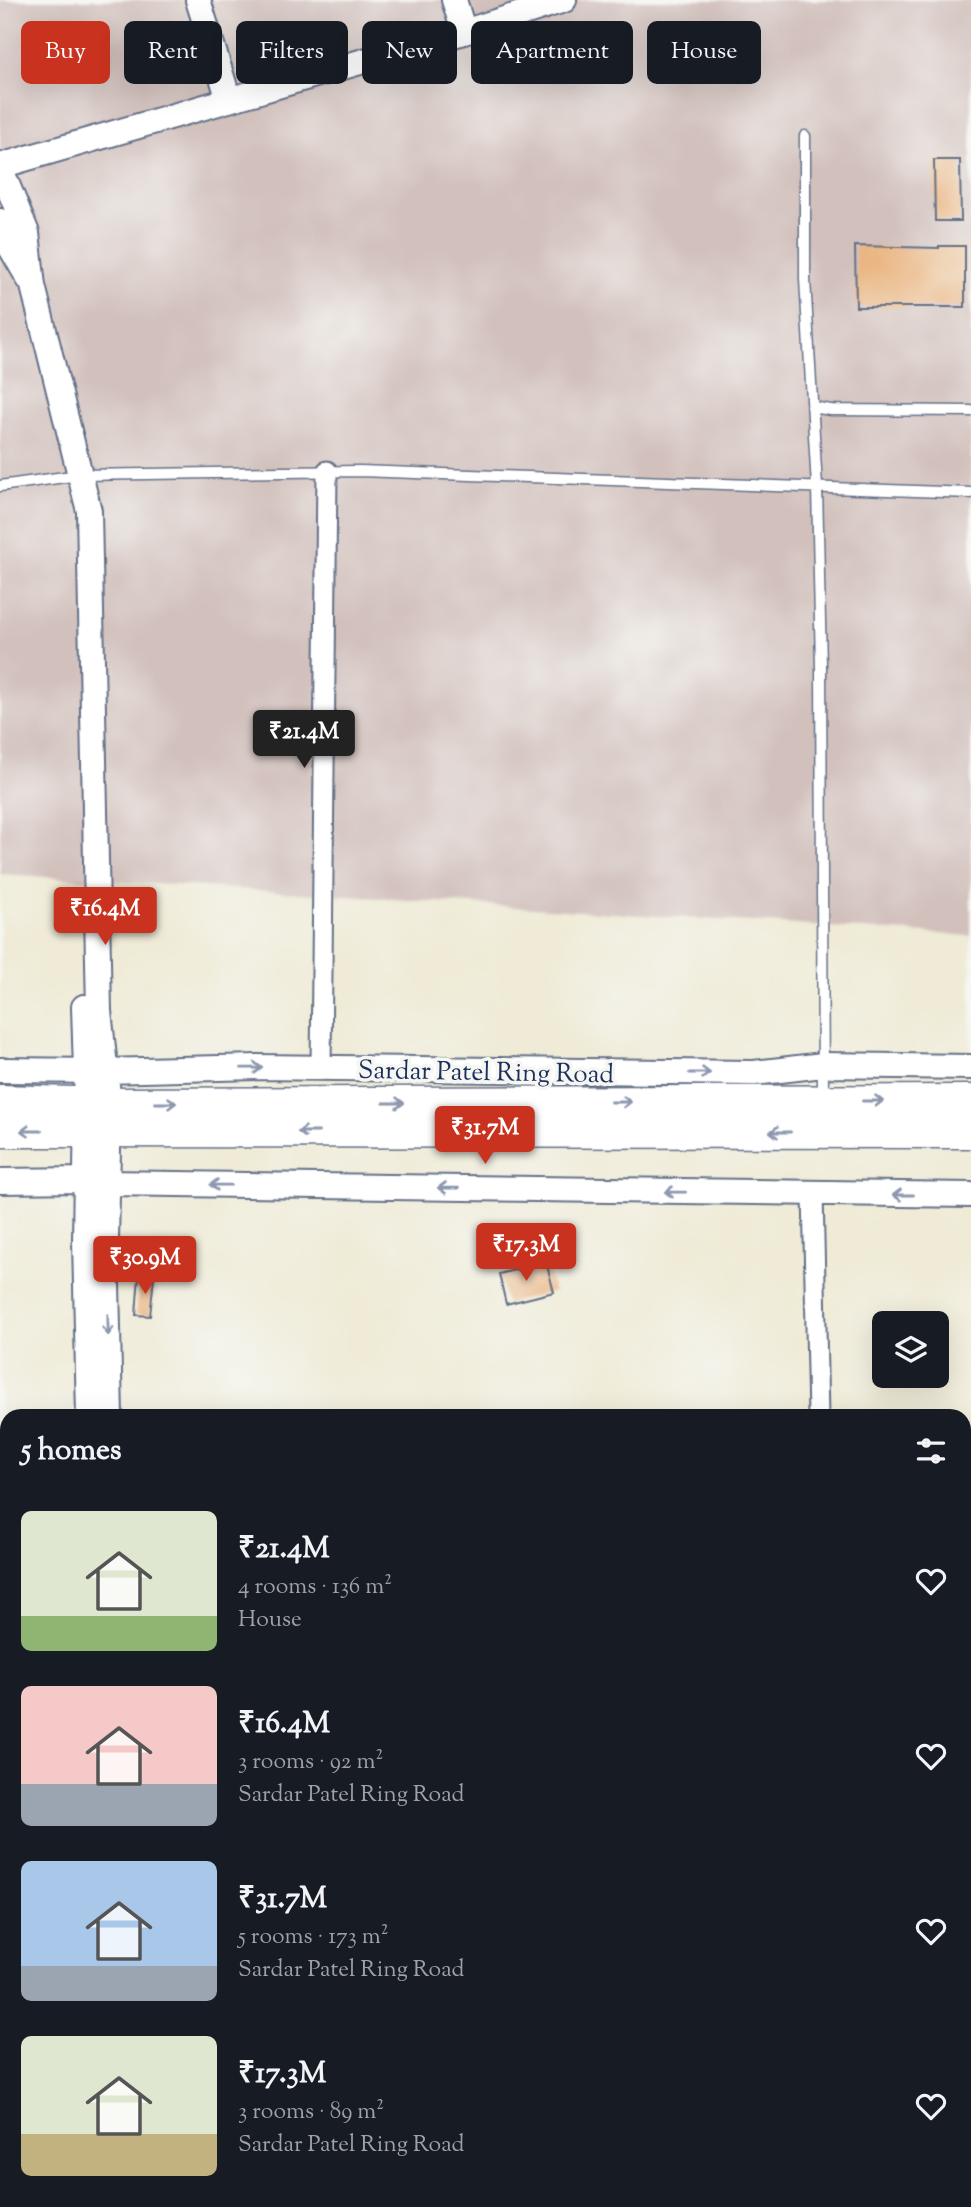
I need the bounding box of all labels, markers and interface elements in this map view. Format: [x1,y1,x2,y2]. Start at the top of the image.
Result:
chip: Buy [21,21,110,84]
chip: Rent [124,21,222,84]
chip: Filters [236,21,348,84]
chip: New [362,21,457,84]
chip: Apartment [471,21,633,84]
chip: House [647,21,761,84]
pin: ₹21.4M [247,710,361,770]
text: ₹21.4M [269,716,339,749]
pin: ₹16.4M [48,888,162,947]
text: ₹16.4M [70,893,140,926]
street label: Sardar Patel Ring Road [358,1053,615,1094]
one-way arrow [240,1061,263,1075]
one-way arrow [688,1066,711,1079]
one-way arrow [861,1094,884,1108]
one-way arrow [609,1095,632,1109]
one-way arrow [382,1096,405,1110]
one-way arrow [154,1097,177,1110]
pin: ₹31.7M [428,1106,542,1166]
text: ₹31.7M [451,1112,519,1145]
one-way arrow [20,1124,43,1138]
one-way arrow [297,1125,320,1139]
one-way arrow [769,1125,792,1139]
one-way arrow [209,1178,232,1192]
one-way arrow [437,1181,460,1195]
one-way arrow [664,1185,687,1199]
one-way arrow [892,1188,915,1202]
pin: ₹17.3M [469,1224,583,1283]
text: ₹17.3M [492,1229,560,1262]
pin: ₹30.9M [88,1236,202,1296]
text: ₹30.9M [109,1242,181,1275]
map controls [872,1311,949,1388]
button: layers [872,1311,949,1388]
one-way arrow [101,1313,114,1336]
text: 5 homes [21,1430,122,1473]
icon: filters [912,1432,950,1470]
text: ₹21.4M [238,1528,330,1571]
icon: home [77,1539,161,1623]
icon: heart [912,1562,950,1600]
text: 4 rooms · 136 m² [238,1571,392,1604]
text: House [238,1604,302,1637]
text: ₹16.4M [238,1703,330,1746]
icon: home [77,1714,161,1798]
icon: heart [912,1737,950,1775]
text: 3 rooms · 92 m² [238,1746,383,1779]
text: Sardar Patel Ring Road [238,1779,464,1812]
text: ₹31.7M [238,1878,327,1921]
icon: home [77,1889,161,1973]
icon: heart [912,1912,950,1950]
text: 5 rooms · 173 m² [238,1921,389,1954]
text: Sardar Patel Ring Road [238,1954,464,1987]
text: ₹17.3M [238,2053,326,2096]
icon: home [77,2064,161,2148]
icon: heart [912,2087,950,2125]
text: 3 rooms · 89 m² [238,2096,384,2129]
text: Sardar Patel Ring Road [238,2129,464,2162]

